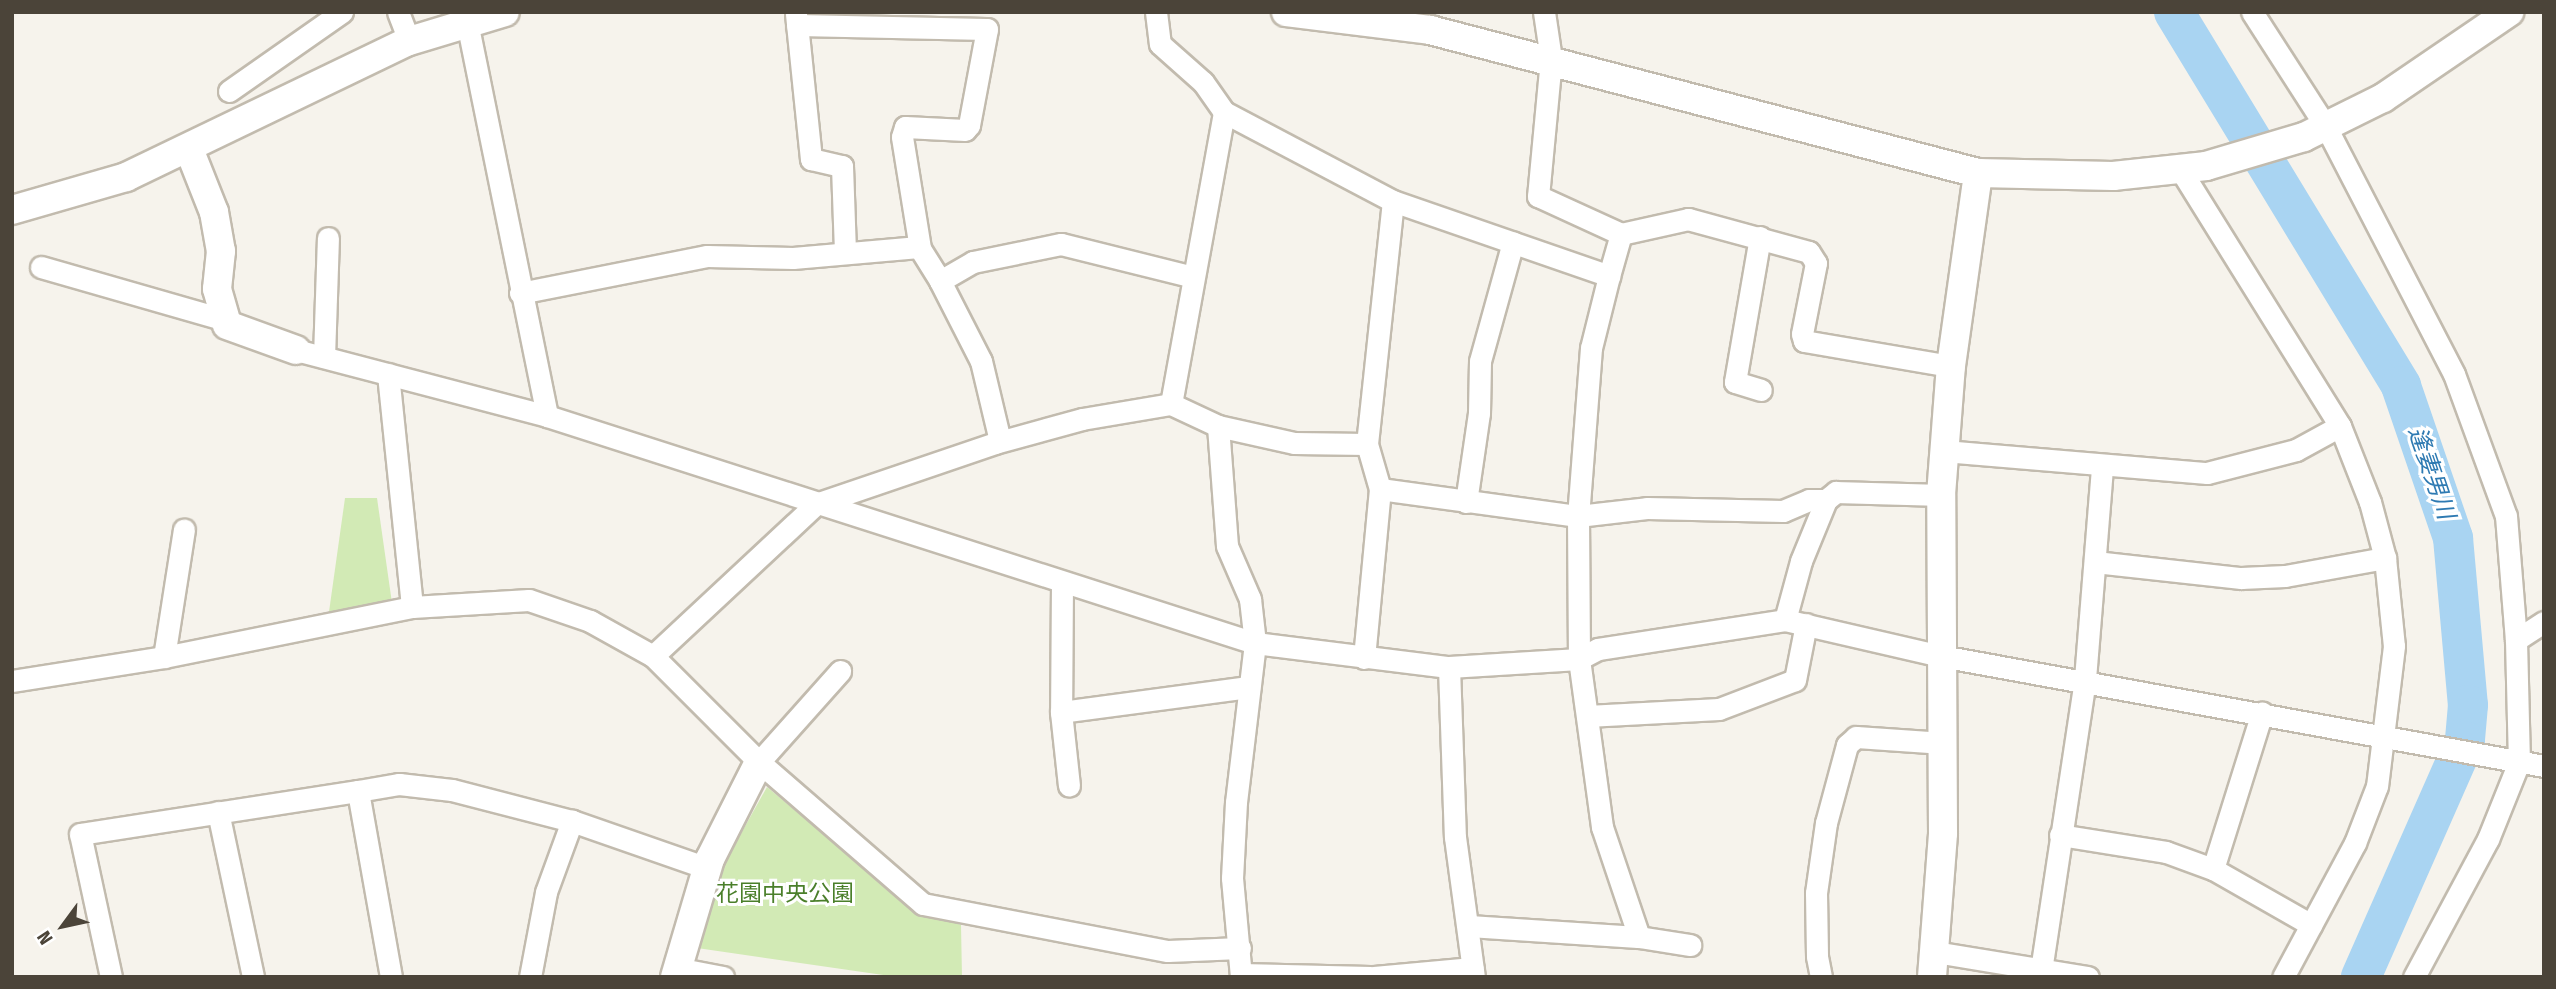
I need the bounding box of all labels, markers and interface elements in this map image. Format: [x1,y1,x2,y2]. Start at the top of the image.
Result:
water label: 逢妻男川 [2402,423,2460,523]
park label: 花園中央公園 [716,879,854,907]
north arrow [28,891,98,961]
text: N [32,927,58,949]

